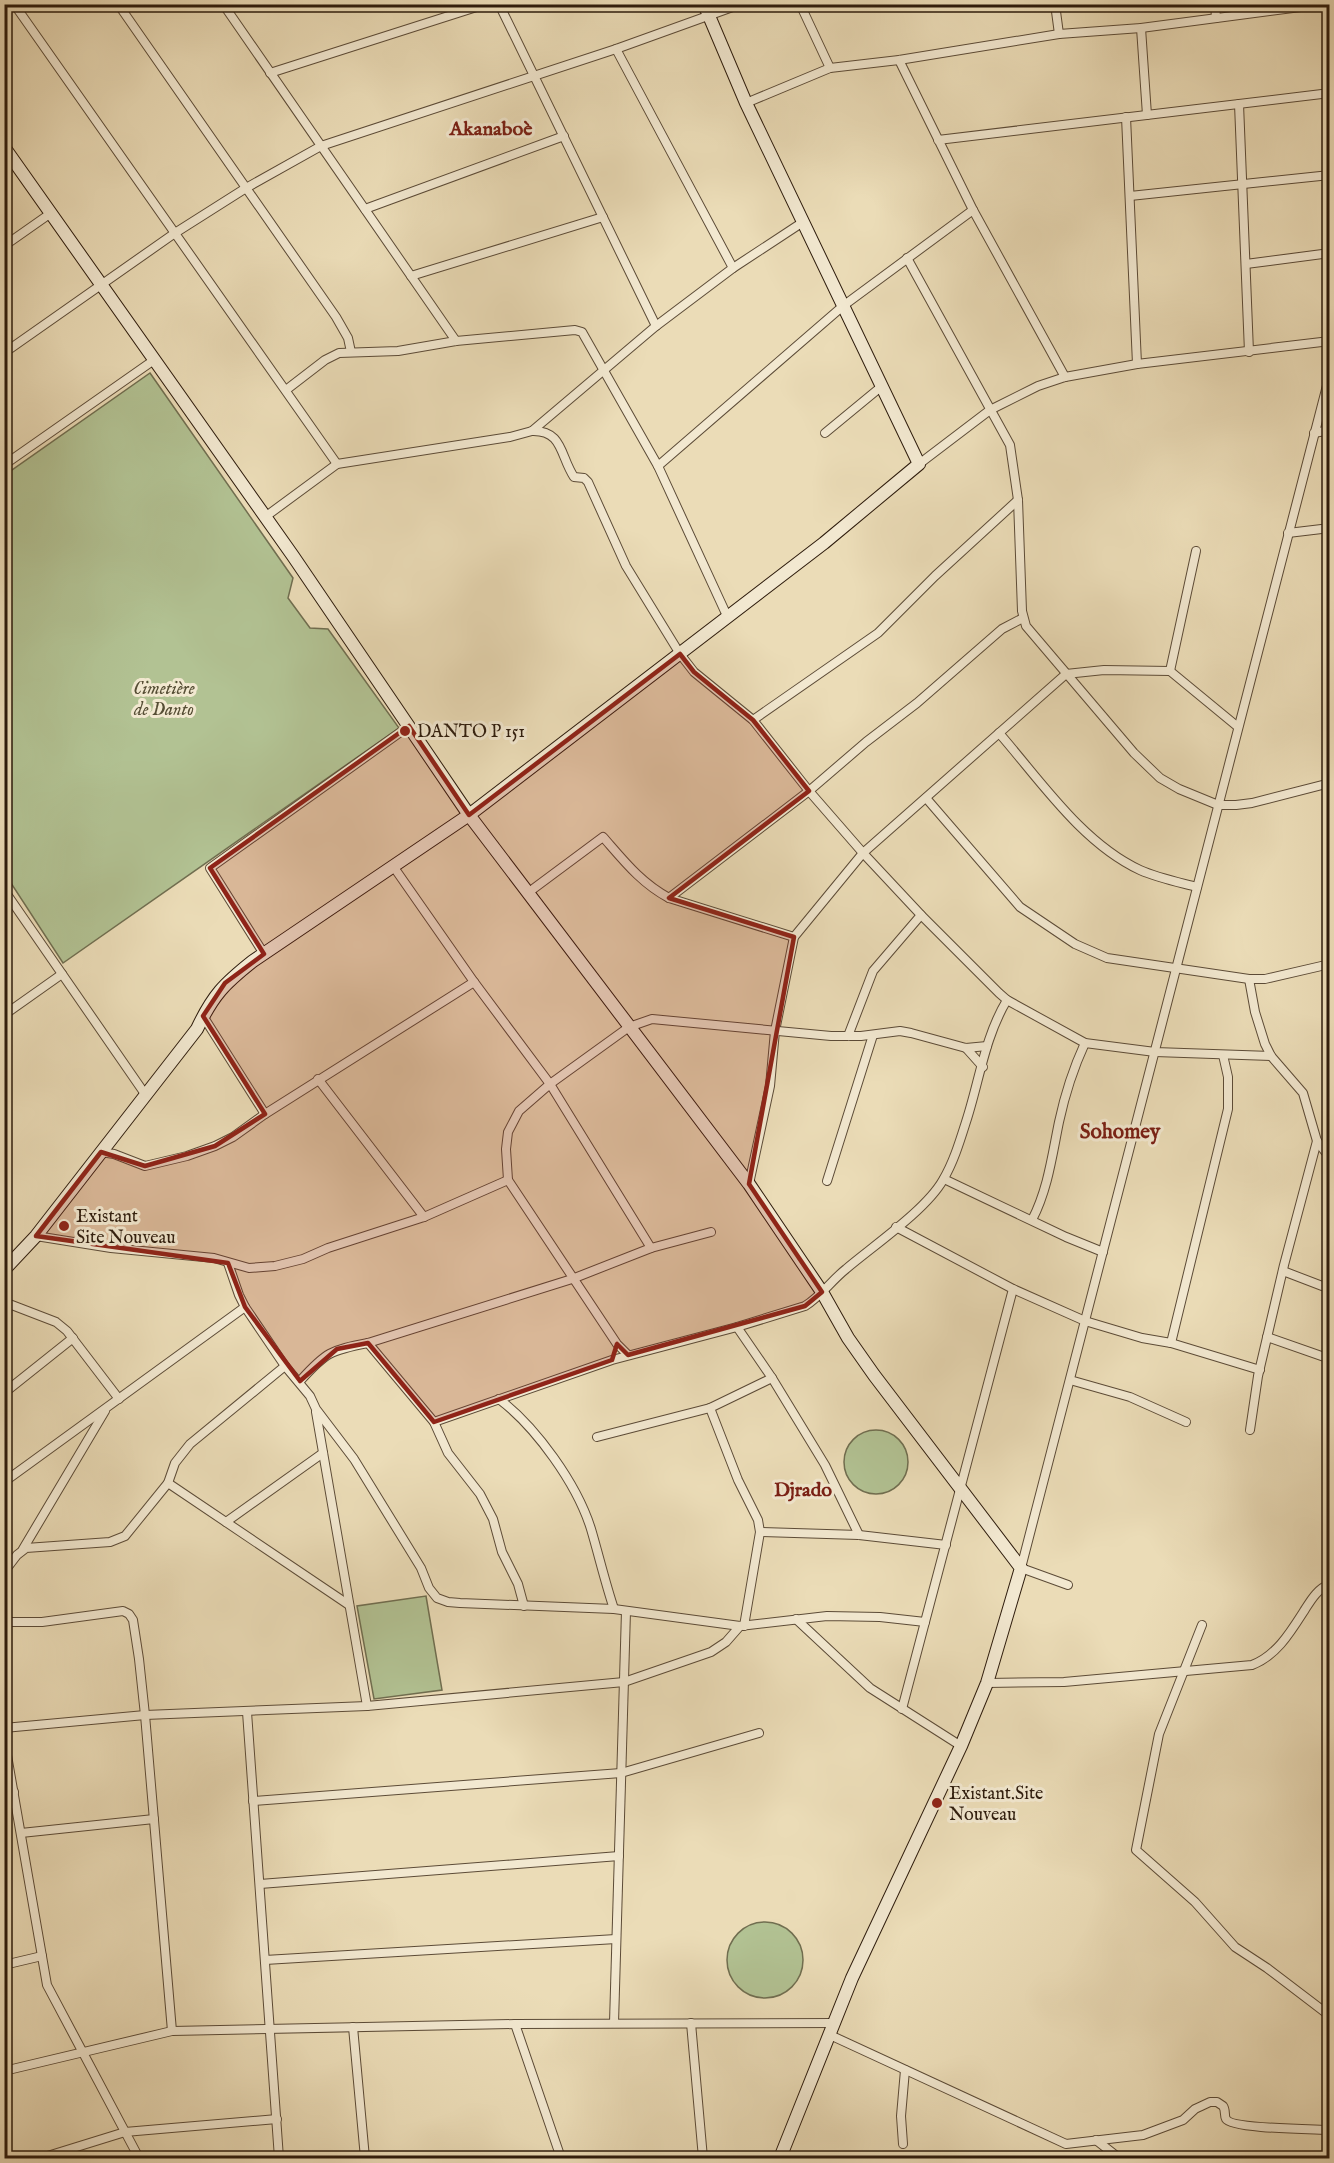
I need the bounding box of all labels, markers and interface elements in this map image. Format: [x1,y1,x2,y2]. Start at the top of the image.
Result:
district label: Akanaboè [449,117,533,142]
park label: Cimetière de Danto [133,678,195,722]
place label: DANTO P 151 [417,721,525,744]
marker: DANTO P 151 [398,724,412,738]
district label: Sohomey [1080,1119,1161,1146]
place label: Existant Site Nouveau [76,1206,176,1250]
marker: Existant Site Nouveau [57,1219,71,1233]
district label: Djrado [774,1478,832,1503]
place label: Existant.Site Nouveau [949,1783,1043,1827]
marker: Existant.Site Nouveau [930,1796,944,1810]

